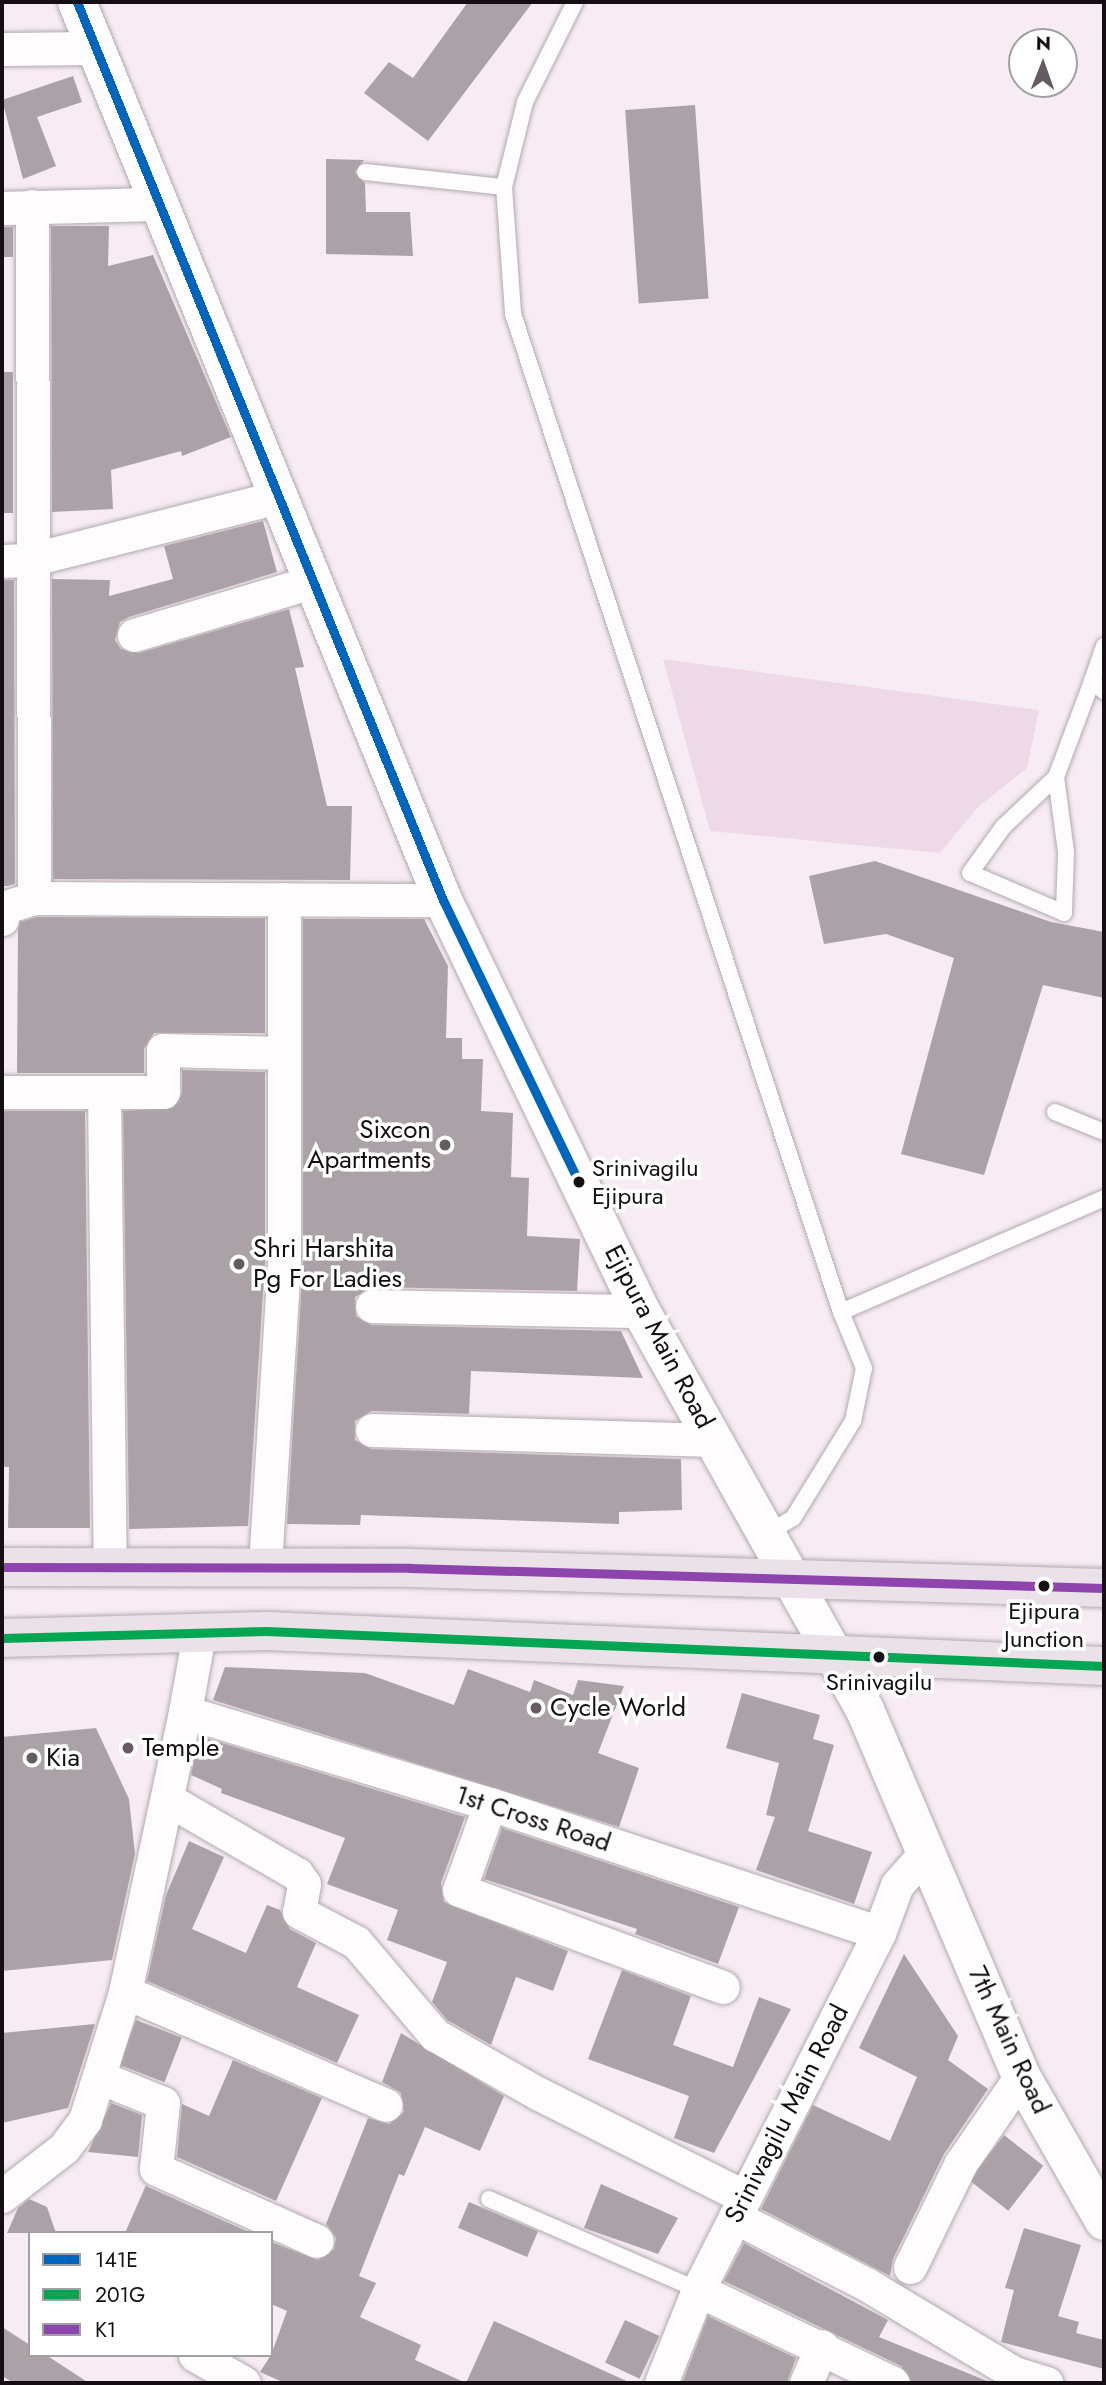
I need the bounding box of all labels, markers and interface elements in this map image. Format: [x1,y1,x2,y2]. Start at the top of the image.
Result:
north arrow [1008,28,1078,98]
text: N [1036,30,1051,57]
place label: Sixcon Apartments [307,1114,431,1176]
marker: Sixcon Apartments [437,1137,453,1153]
place label: Srinivagilu Ejipura [592,1154,699,1210]
marker: Srinivagilu Ejipura [572,1175,586,1189]
place label: Shri Harshita Pg For Ladies [253,1233,402,1294]
street label: Ejipura Main Road [598,1240,720,1434]
marker: Shri Harshita Pg For Ladies [231,1256,247,1272]
marker: Ejipura Junction [1037,1579,1051,1593]
place label: Ejipura Junction [1004,1597,1084,1653]
marker: Srinivagilu [872,1650,886,1664]
place label: Srinivagilu [826,1668,932,1696]
place label: Cycle World [550,1692,686,1724]
marker: Cycle World [528,1700,544,1716]
place label: Temple [142,1732,219,1764]
marker: Temple [120,1740,136,1756]
place label: Kia [46,1742,80,1774]
marker: Kia [24,1750,40,1766]
street label: 1st Cross Road [451,1779,615,1859]
street label: 7th Main Road [961,1961,1057,2119]
street label: Srinivagilu Main Road [718,1999,856,2229]
legend [28,2231,273,2357]
text: 141E [95,2245,138,2275]
text: 201G [95,2280,145,2310]
text: K1 [95,2315,116,2345]

